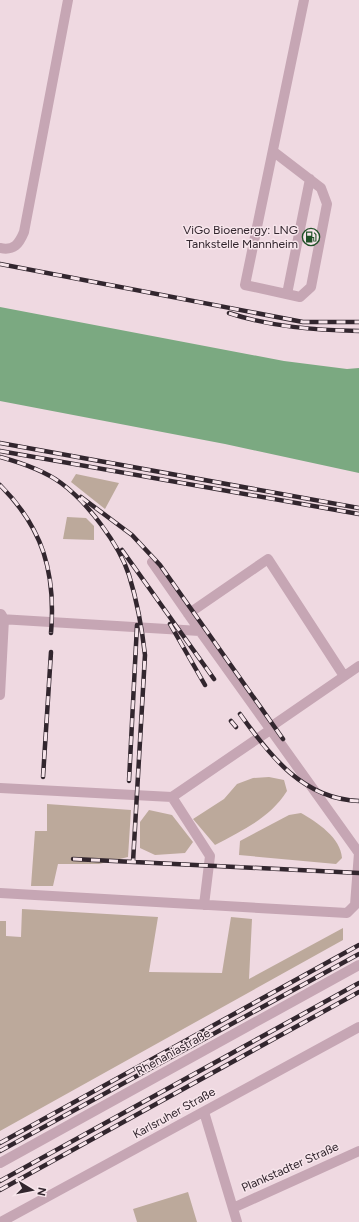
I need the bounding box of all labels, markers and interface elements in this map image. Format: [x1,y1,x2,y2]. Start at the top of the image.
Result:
place label: ViGo Bioenergy: LNG Tankstelle Mannheim [183,223,298,251]
fuel station icon: ViGo Bioenergy: LNG Tankstelle Mannheim [301,227,321,247]
street label: Rhenaniastraße [133,1026,213,1078]
street label: Karlsruher Straße [130,1084,218,1141]
street label: Plankstadter Straße [239,1139,341,1195]
north arrow [12,1170,52,1210]
text: N [34,1186,48,1197]

